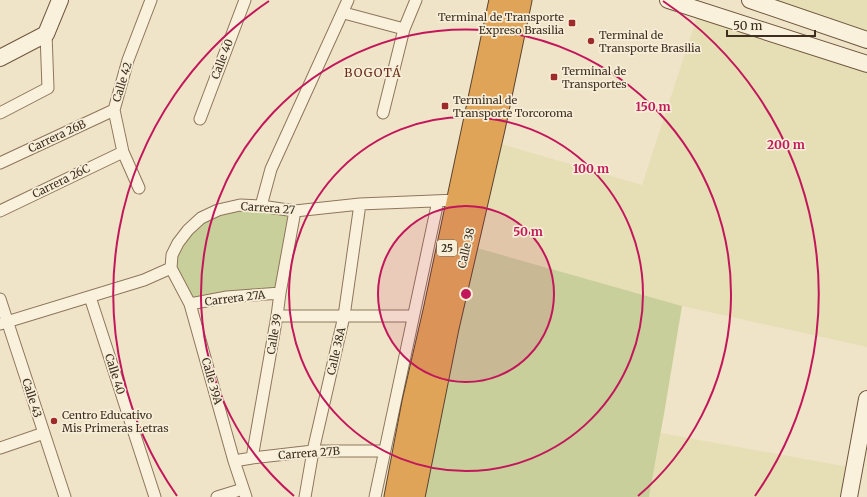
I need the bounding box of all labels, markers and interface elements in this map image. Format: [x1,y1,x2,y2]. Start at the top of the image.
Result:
place label: Terminal de Transporte Expreso Brasilia [438,10,564,37]
scale bar [727,12,815,38]
marker: Terminal de Transporte Expreso Brasilia [567,18,577,28]
text: 50 m [733,18,762,33]
place label: Terminal de Transporte Brasilia [599,28,701,55]
marker: Terminal de Transporte Brasilia [586,36,596,46]
street label: Calle 40 [208,37,236,81]
street label: Calle 42 [109,60,135,104]
place label: Terminal de Transportes [562,64,627,91]
district label: BOGOTÁ [344,65,402,80]
marker: Terminal de Transportes [549,72,559,82]
place label: Terminal de Transporte Torcoroma [453,93,573,120]
text: 150 m [636,99,671,114]
marker: Terminal de Transporte Torcoroma [440,101,450,111]
street label: Carrera 26B [26,116,89,155]
text: 200 m [767,137,805,152]
street label: Carrera 26C [30,161,92,201]
text: 100 m [573,161,609,176]
street label: Carrera 27 [240,199,296,217]
text: 50 m [513,224,543,239]
street label: Calle 38 [455,226,478,270]
road number: 25 [437,240,457,256]
street label: Carrera 27A [204,287,266,309]
centre of rings [459,287,473,301]
street label: Calle 39 [264,312,285,355]
street label: Calle 38A [324,325,348,376]
street label: Calle 40 [102,352,128,396]
street label: Calle 39A [199,356,225,406]
street label: Calle 43 [19,377,45,419]
place label: Centro Educativo Mis Primeras Letras [62,408,169,435]
marker: Centro Educativo Mis Primeras Letras [49,416,59,426]
street label: Carrera 27B [278,444,341,462]

